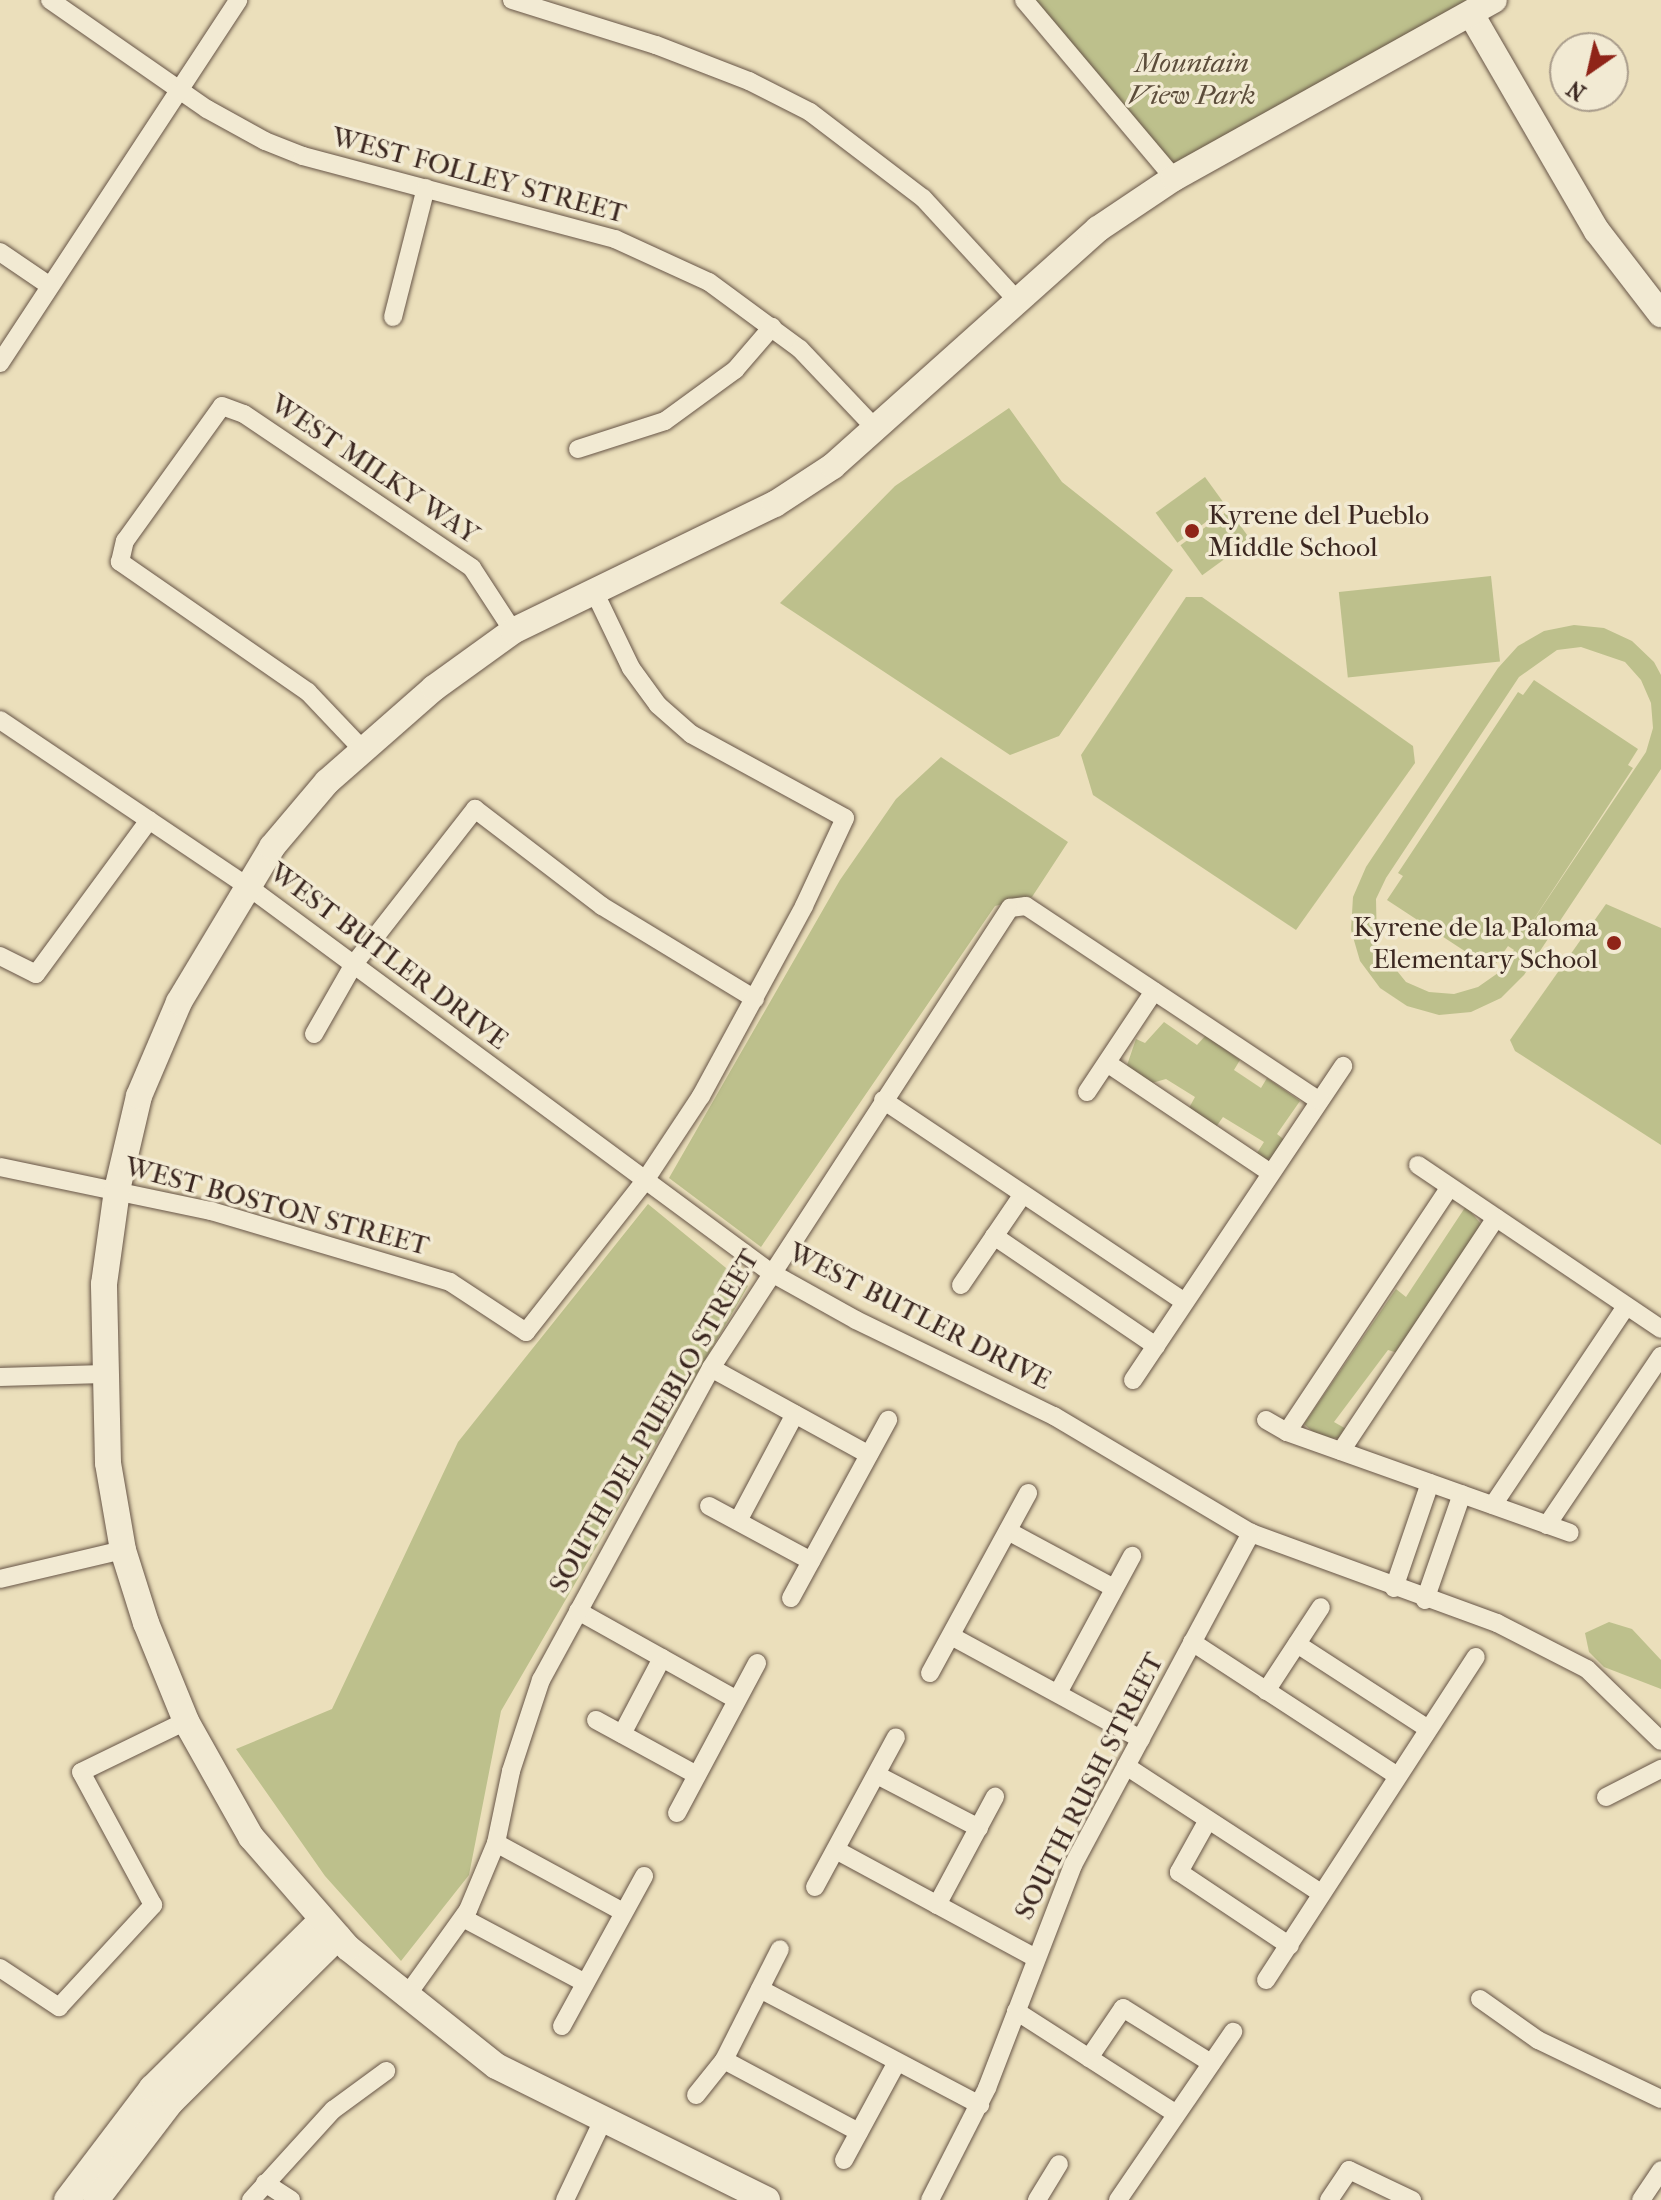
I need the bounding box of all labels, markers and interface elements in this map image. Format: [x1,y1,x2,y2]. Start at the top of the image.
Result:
north arrow [1549,32,1629,112]
park label: Mountain View Park [1128,46,1256,112]
text: N [1563,75,1591,106]
street label: WEST FOLLEY STREET [328,120,630,230]
street label: WEST MILKY WAY [264,387,486,551]
place label: Kyrene del Pueblo Middle School [1208,498,1429,564]
marker: Kyrene del Pueblo Middle School [1183,522,1201,540]
street label: WEST BUTLER DRIVE [263,855,515,1057]
place label: Kyrene de la Paloma Elementary School [1353,910,1598,976]
marker: Kyrene de la Paloma Elementary School [1605,934,1623,952]
street label: WEST BOSTON STREET [121,1149,433,1263]
street label: WEST BUTLER DRIVE [783,1235,1057,1397]
street label: SOUTH DEL PUEBLO STREET [542,1243,766,1599]
street label: SOUTH RUSH STREET [1007,1647,1171,1925]

